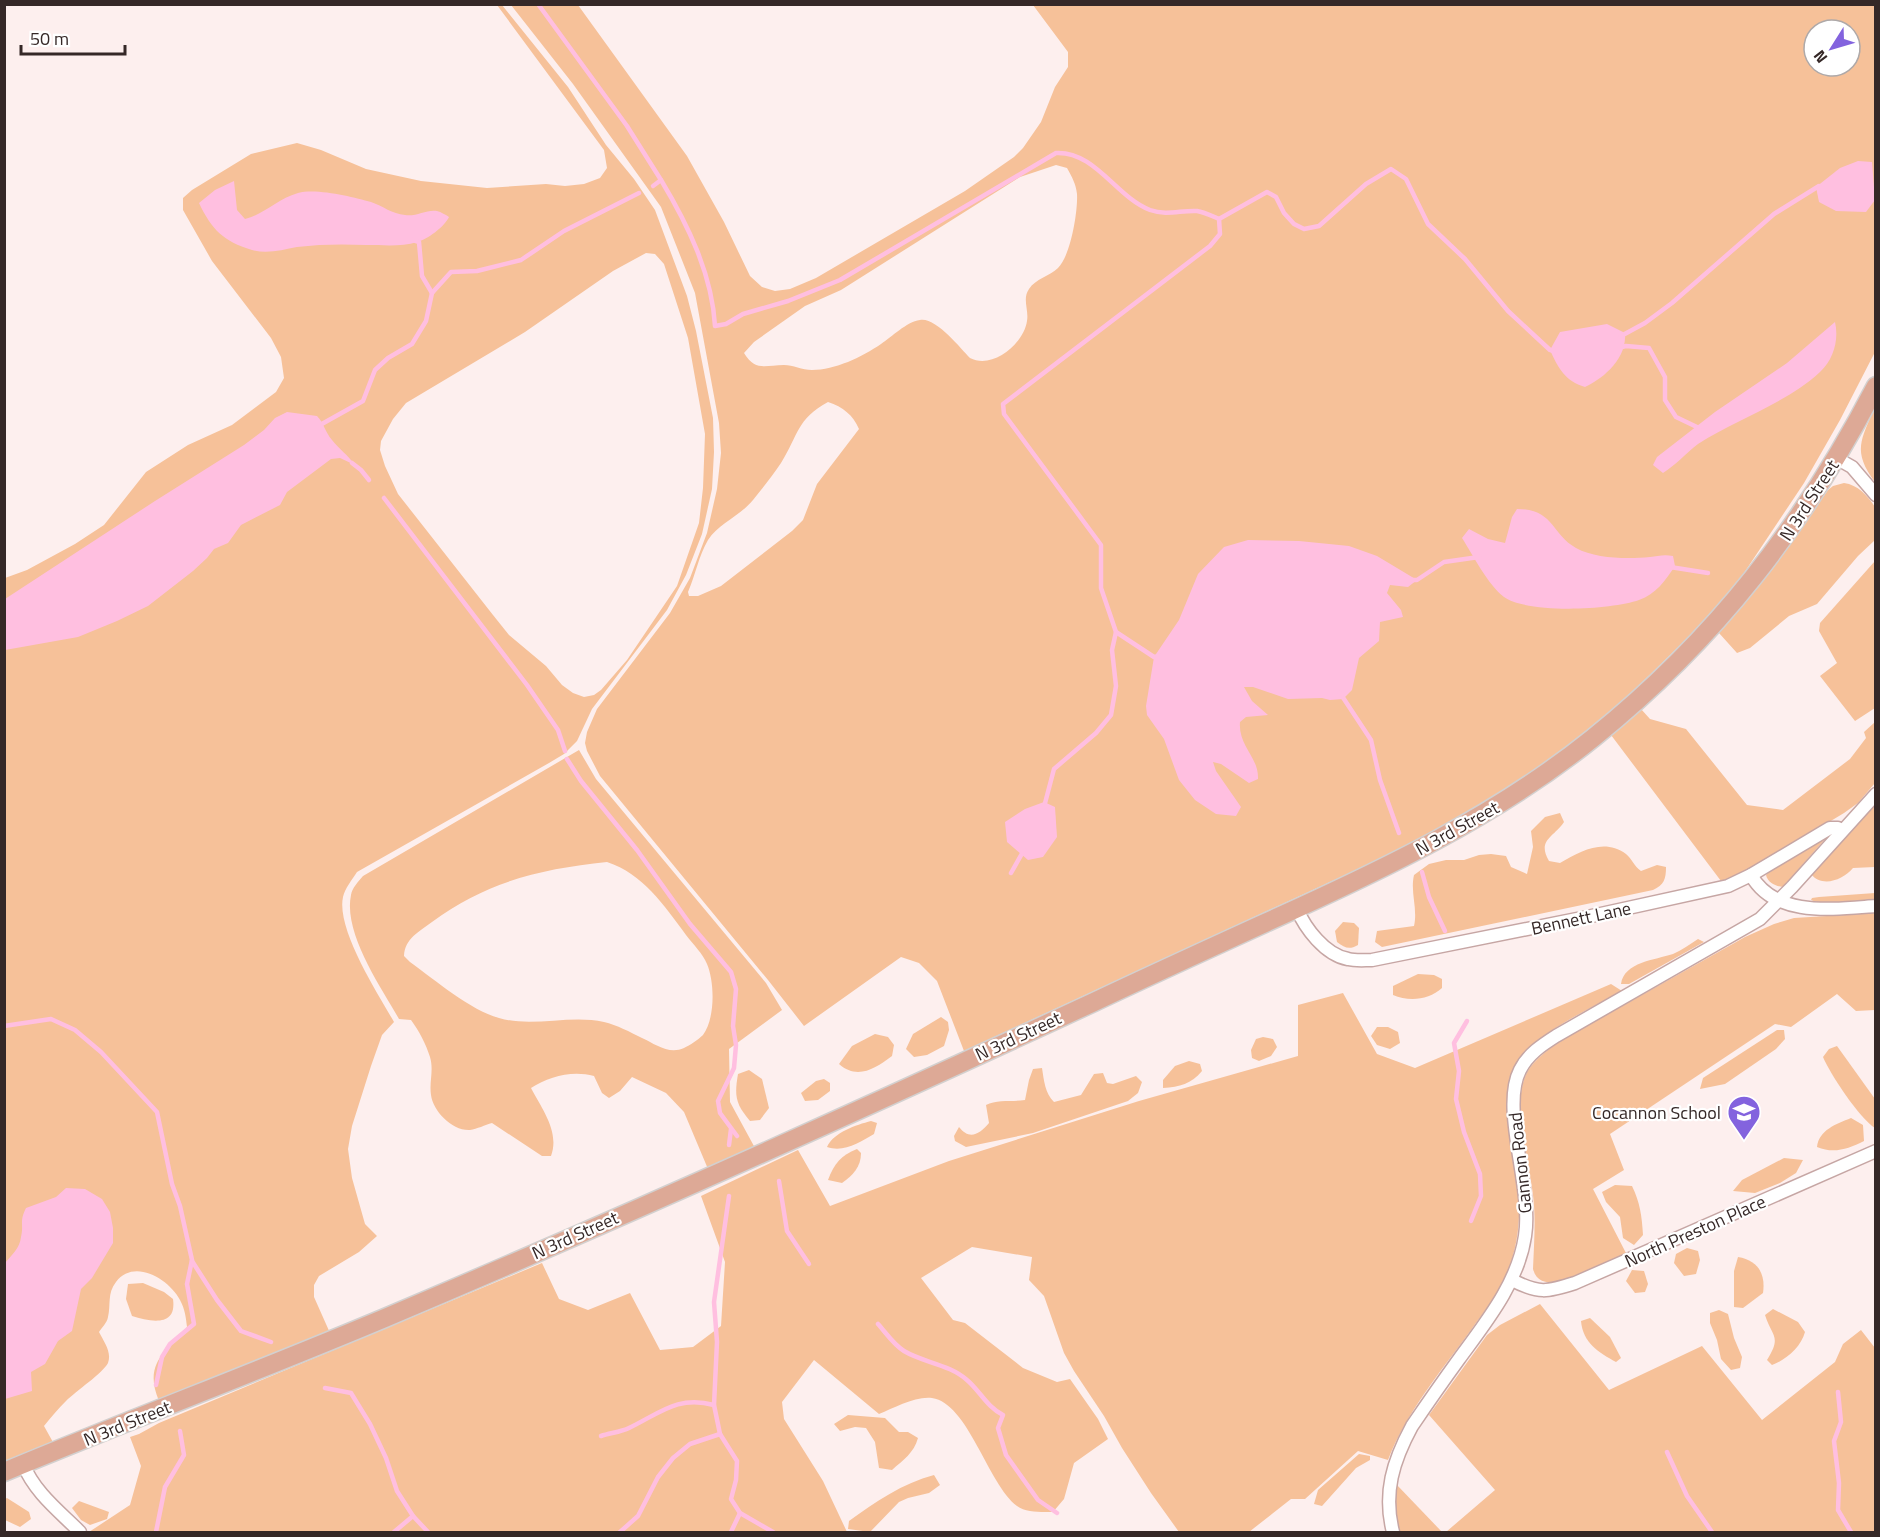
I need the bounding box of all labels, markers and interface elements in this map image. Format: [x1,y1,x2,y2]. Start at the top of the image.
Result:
scale bar [21,18,124,56]
north arrow [1802,18,1862,78]
text: 50 m [30,25,69,52]
text: N [1807,45,1833,69]
street label: N 3rd Street [1773,453,1846,546]
street label: N 3rd Street [1410,794,1504,862]
street label: Bennett Lane [1529,894,1633,942]
street label: N 3rd Street [971,1004,1066,1068]
school or university icon: Cocannon School [1726,1094,1762,1141]
place label: Cocannon School [1592,1099,1721,1126]
street label: Gannon Road [1501,1111,1539,1215]
street label: North Preston Place [1620,1188,1770,1274]
street label: N 3rd Street [527,1204,623,1266]
street label: N 3rd Street [79,1393,175,1453]

